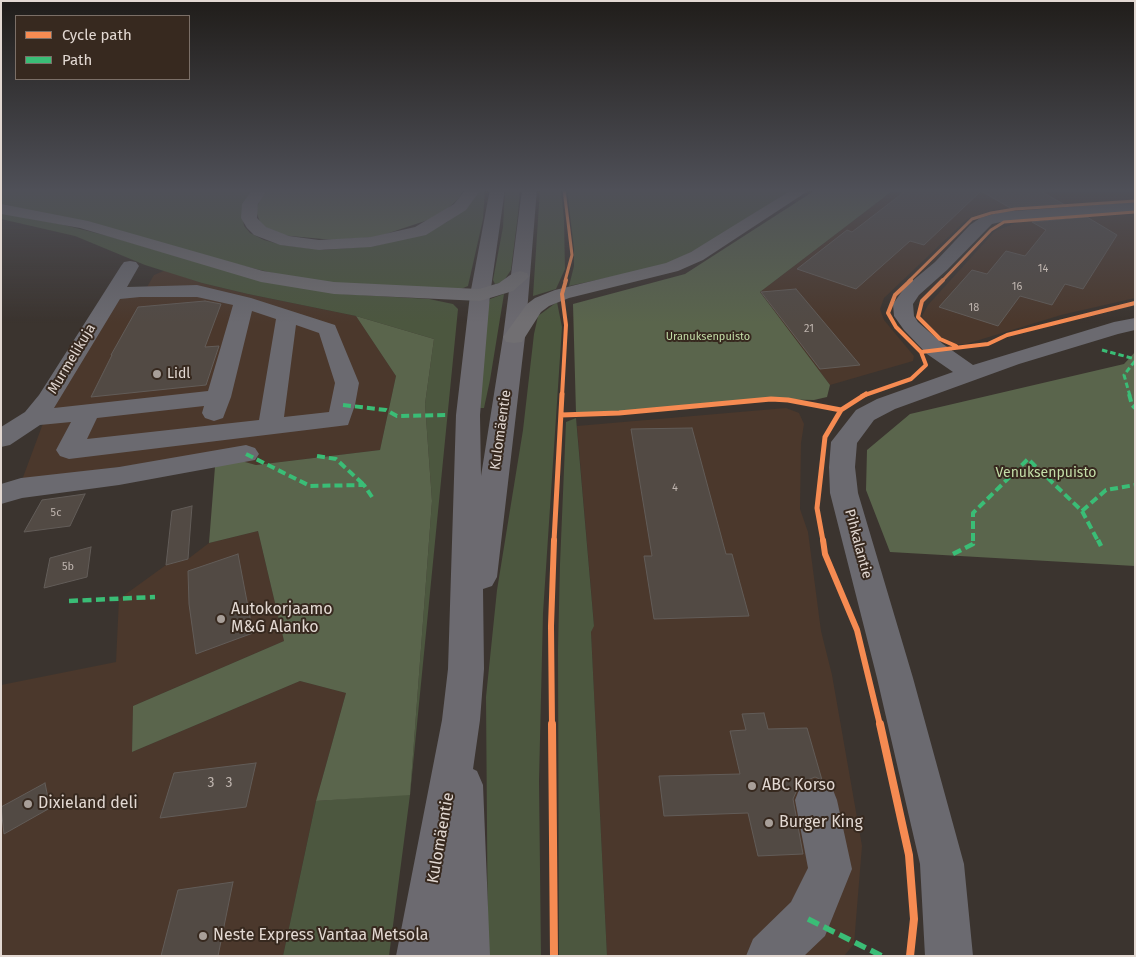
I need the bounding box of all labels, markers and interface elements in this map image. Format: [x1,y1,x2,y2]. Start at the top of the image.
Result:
legend [15,15,190,80]
text: Cycle path [62,26,132,44]
text: Path [62,51,92,69]
house number: 14 [1038,262,1048,276]
house number: 16 [1012,280,1022,294]
house number: 18 [969,301,979,315]
street label: Murmelikuja [44,321,100,397]
house number: 21 [804,322,814,336]
park label: Uranuksenpuisto [666,330,750,344]
place label: Lidl [167,366,190,382]
marker: Lidl [151,368,163,380]
street label: Kulomäentie [487,389,515,471]
park label: Venuksenpuisto [996,465,1096,481]
house number: 4 [672,481,678,495]
house number: 5c [51,506,61,520]
street label: Pihkalantie [841,507,875,581]
house number: 5b [62,560,74,574]
place label: Autokorjaamo M&G Alanko [231,600,333,638]
marker: Autokorjaamo M&G Alanko [215,613,227,625]
house number: 3 [208,775,214,791]
house number: 3 [226,775,232,791]
place label: ABC Korso [762,776,835,796]
marker: ABC Korso [746,780,758,792]
street label: Kulomäentie [424,791,458,885]
place label: Dixieland deli [38,794,138,814]
marker: Dixieland deli [22,798,34,810]
place label: Burger King [779,813,863,833]
marker: Burger King [763,817,775,829]
place label: Neste Express Vantaa Metsola [213,926,429,946]
marker: Neste Express Vantaa Metsola [197,930,209,942]

